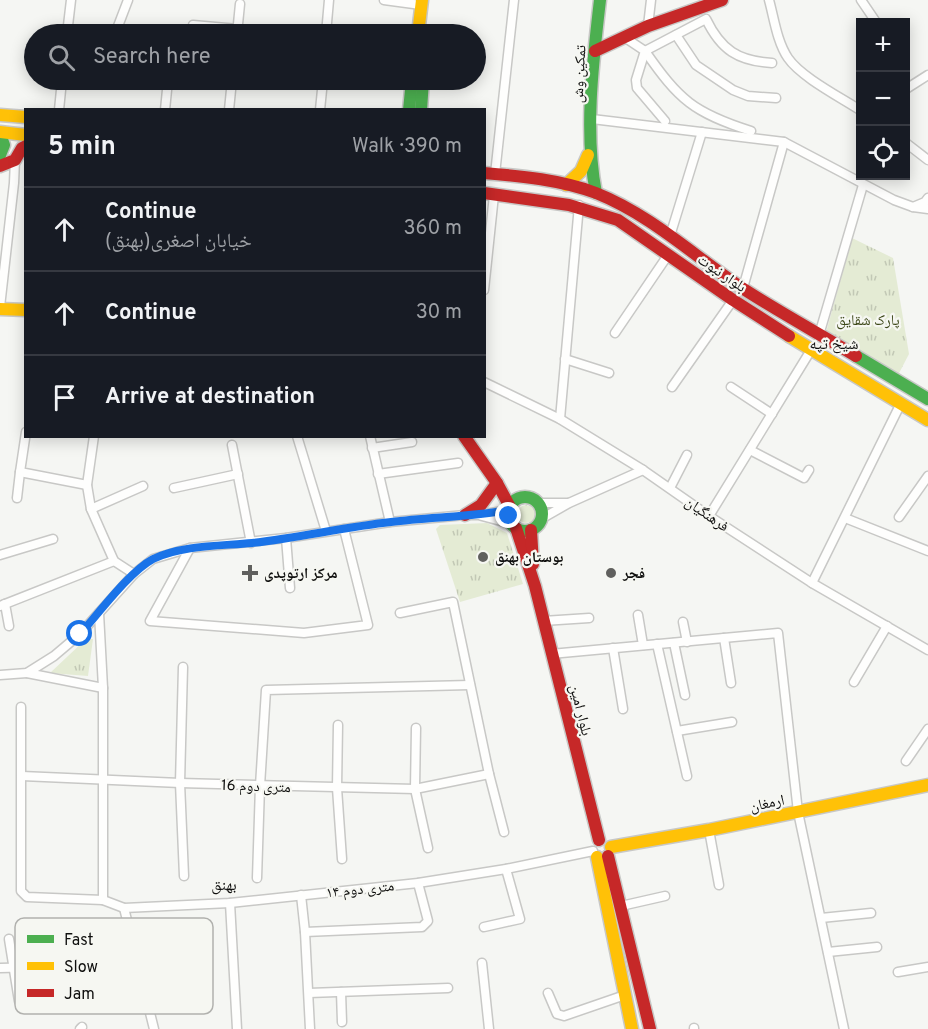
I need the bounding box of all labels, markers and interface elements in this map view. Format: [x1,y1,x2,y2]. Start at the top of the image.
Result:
map controls [856,18,910,180]
button: + [856,18,910,72]
search box [24,24,486,90]
icon: search [45,41,78,74]
text: Search here [93,44,211,71]
street label: تمکین وش [569,44,592,104]
button: − [856,72,910,126]
button: locate [856,126,910,180]
text: 5 min [48,131,116,164]
text: Walk · 390 m [352,134,462,160]
text: Continue [105,199,196,226]
icon: ahead [48,213,81,246]
text: 360 m [404,216,462,242]
text: خیابان اصغری(بهنق) [105,229,252,255]
street label: بلوار نبوت [693,251,749,297]
icon: ahead [48,297,81,330]
text: Continue [105,300,196,327]
text: 30 m [416,300,462,326]
park label: پارک شقایق [836,312,900,331]
district label: شیخ تپه [809,335,859,355]
icon: arrive [48,381,81,414]
text: Arrive at destination [105,384,315,411]
street label: فرهنگیان [681,493,732,537]
route end [495,502,521,528]
place label: بوستان بهنق [495,549,563,568]
marker: بوستان بهنق [476,550,490,564]
marker: مرکز ارتوپدی [241,564,259,582]
place label: مرکز ارتوپدی [264,565,338,584]
place label: فجر [622,565,645,584]
marker: فجر [604,566,618,580]
route start [66,620,92,646]
street label: بلوار امین [564,683,595,738]
street label: 16 متری دوم [221,777,291,798]
street label: ارمغان [748,792,786,817]
district label: بهنق [211,876,237,896]
street label: ۱۴ متری دوم [325,877,395,904]
legend [15,918,213,1014]
text: Fast [64,931,94,951]
text: Slow [64,958,98,978]
text: Jam [64,985,95,1005]

